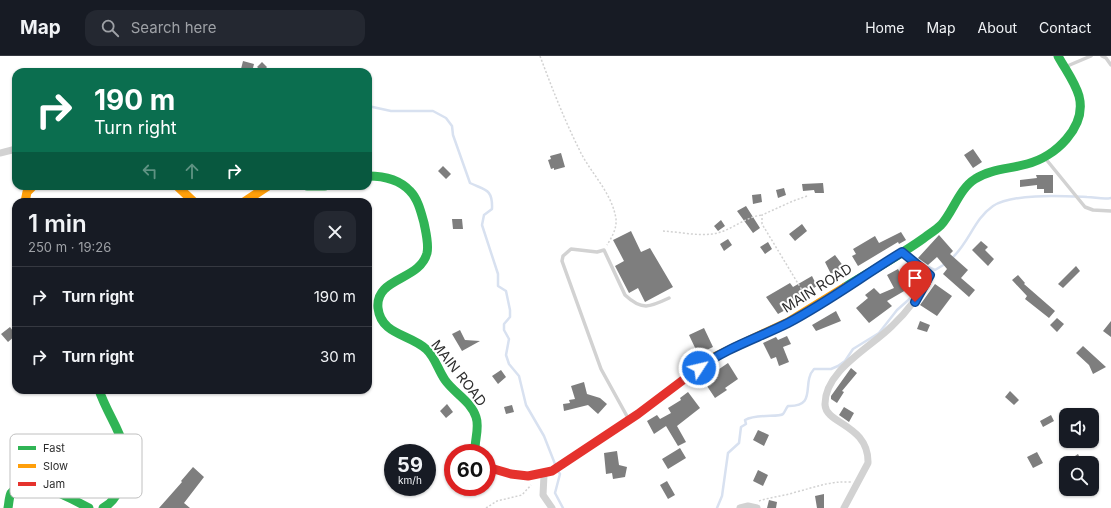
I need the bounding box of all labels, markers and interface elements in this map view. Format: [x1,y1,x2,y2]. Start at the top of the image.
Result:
search box [85,10,365,46]
text: Map [20,16,61,39]
icon: search [99,17,121,39]
text: Search here [131,18,216,37]
text: Home [865,19,904,36]
text: Map [926,19,956,36]
text: About [978,19,1017,36]
text: Contact [1039,19,1091,36]
text: 190 m [94,83,175,117]
icon: right [28,84,80,136]
text: Turn right [94,117,177,138]
icon: left [139,160,161,182]
icon: ahead [181,160,203,182]
icon: right [223,160,245,182]
text: 1 min [28,209,87,238]
button: close [314,211,356,253]
text: 250 m · 19:26 [28,239,111,255]
street label: MAIN ROAD [778,259,855,316]
pin [898,261,932,302]
icon: arrive [904,267,926,289]
icon: right [28,286,50,308]
text: Turn right [62,287,134,306]
text: 190 m [314,287,356,306]
street label: MAIN ROAD [428,336,491,409]
icon: right [28,346,50,368]
text: Turn right [62,347,134,366]
text: 30 m [320,347,356,366]
position arrow [678,347,720,389]
map controls [1059,408,1099,496]
button: sound [1059,408,1099,448]
legend [10,434,142,498]
text: Fast [43,441,65,455]
speed limit sign: 60 [444,444,496,496]
text: 59 [397,453,423,477]
button: search [1059,456,1099,496]
text: Slow [43,459,68,473]
text: km/h [398,474,422,486]
text: Jam [43,477,65,491]

